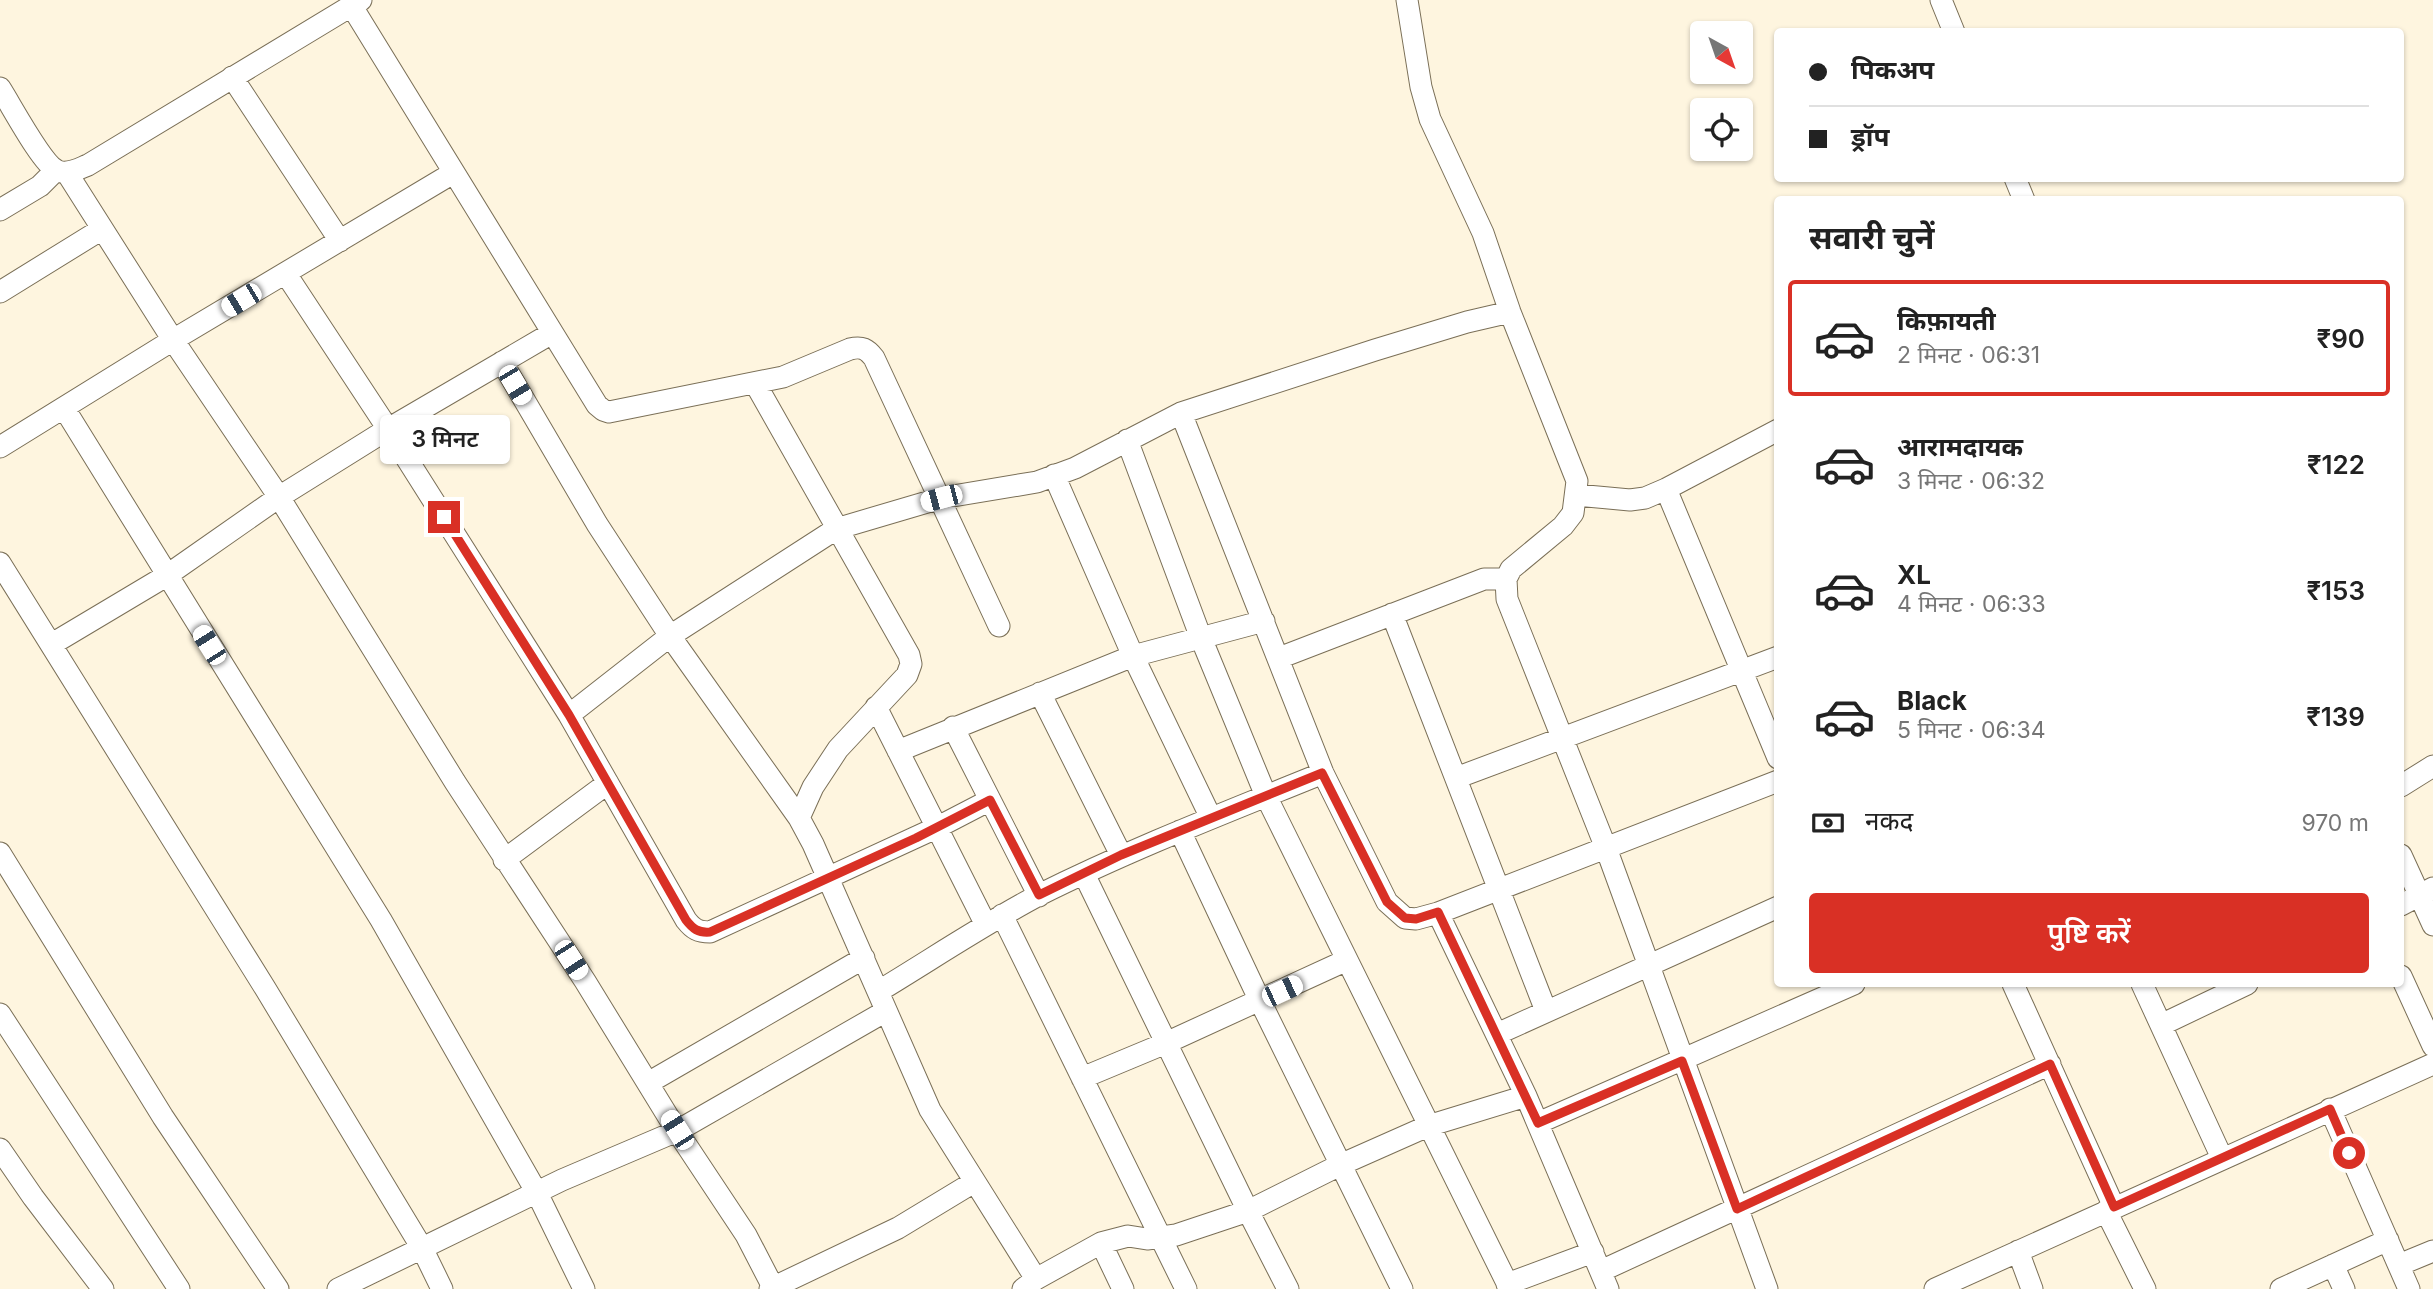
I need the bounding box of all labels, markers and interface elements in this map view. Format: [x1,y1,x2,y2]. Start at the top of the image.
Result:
north arrow [1690,21,1754,84]
map controls [1690,21,1753,161]
text: पिकअप [1851,54,1934,85]
button: locate [1690,98,1753,161]
text: ड्रॉप [1851,121,1889,152]
text: सवारी चुनें [1809,218,1934,257]
car [218,280,265,320]
text: किफ़ायती [1897,305,1996,336]
icon: car [1813,307,1876,370]
text: ₹90 [2317,323,2365,354]
text: 2 मिनट · 06:31 [1897,341,2040,369]
car [496,362,535,408]
callout: 3 मिनट [379,416,509,464]
text: 3 मिनट [411,425,479,453]
text: आरामदायक [1897,431,2023,462]
icon: car [1813,433,1876,496]
text: ₹122 [2307,449,2365,480]
text: 3 मिनट · 06:32 [1897,467,2045,495]
car [918,482,965,514]
route end [428,501,460,533]
icon: car [1813,559,1876,622]
text: XL [1897,559,1931,590]
text: ₹153 [2307,575,2365,606]
text: 4 मिनट · 06:33 [1897,590,2046,618]
car [189,622,230,668]
icon: car [1813,685,1876,748]
text: Black [1897,685,1967,716]
text: ₹139 [2306,701,2365,732]
text: 5 मिनट · 06:34 [1897,716,2046,744]
icon: cash [1809,804,1847,842]
text: नकद [1865,805,1913,836]
text: 970 m [2301,809,2369,837]
button: पुष्टि करें [1809,893,2369,973]
car [551,937,592,983]
car [1259,973,1306,1009]
car [657,1107,698,1153]
route start [2333,1137,2365,1169]

